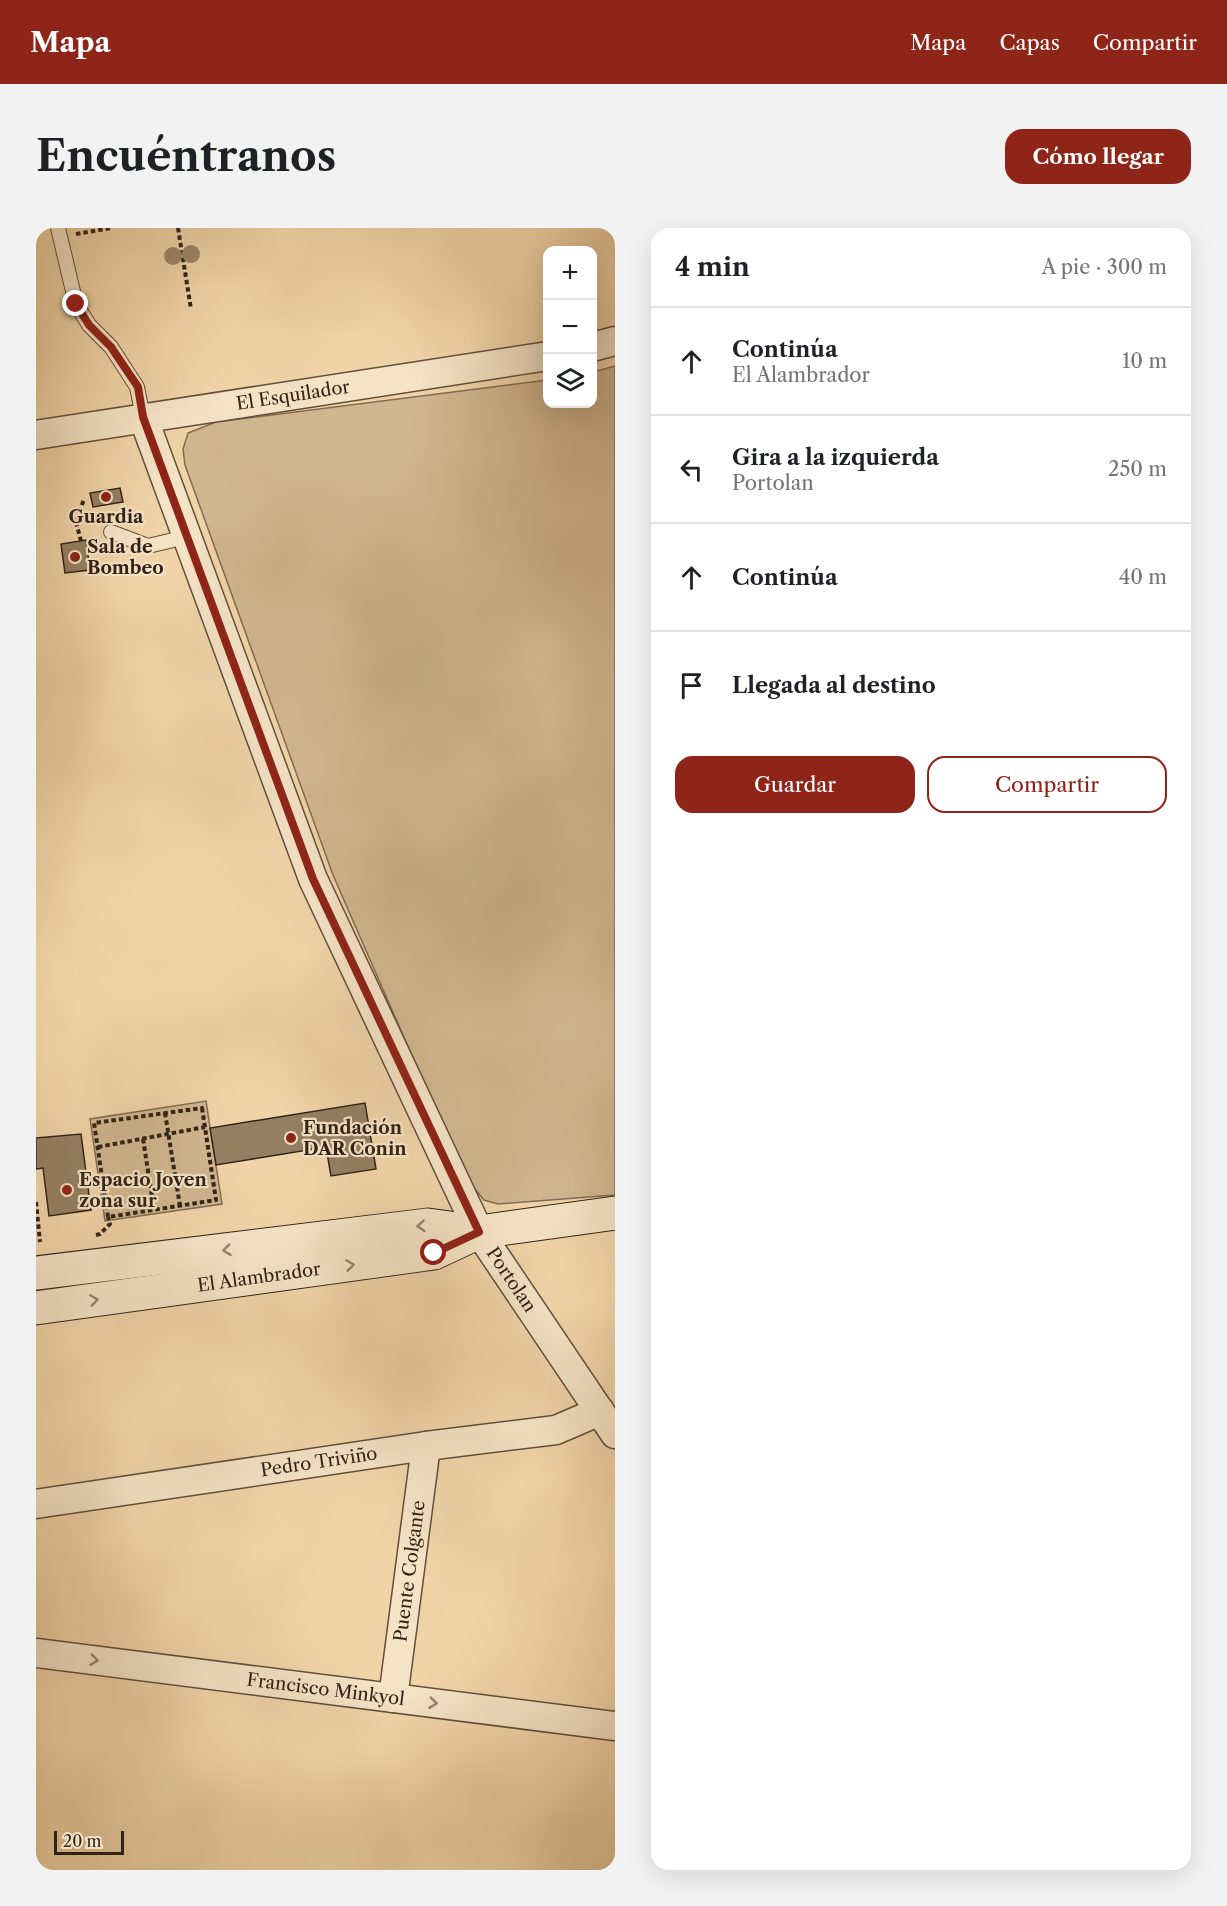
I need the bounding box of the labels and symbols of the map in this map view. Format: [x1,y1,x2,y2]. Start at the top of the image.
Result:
route end [62,290,88,316]
street label: El Esquilador [235,376,352,415]
marker: Guardia [99,490,113,504]
place label: Guardia [68,506,144,528]
place label: Sala de Bombeo [87,536,164,579]
marker: Sala de Bombeo [68,550,82,564]
place label: Fundación DAR Conin [303,1117,407,1160]
marker: Fundación DAR Conin [284,1131,298,1145]
place label: Espacio Joven zona sur [79,1169,207,1212]
marker: Espacio Joven zona sur [60,1183,74,1197]
one-way arrow [416,1219,425,1232]
route start [420,1239,446,1265]
one-way arrow [223,1243,232,1256]
street label: Portolan [481,1243,541,1316]
street label: El Alambrador [196,1258,322,1297]
one-way arrow [345,1259,354,1271]
one-way arrow [89,1294,99,1307]
street label: Pedro Triviño [259,1442,379,1481]
street label: Puente Colgante [389,1499,430,1643]
one-way arrow [89,1653,99,1666]
street label: Francisco Minkyol [245,1669,406,1710]
one-way arrow [429,1697,438,1709]
scale bar [54,1828,124,1856]

